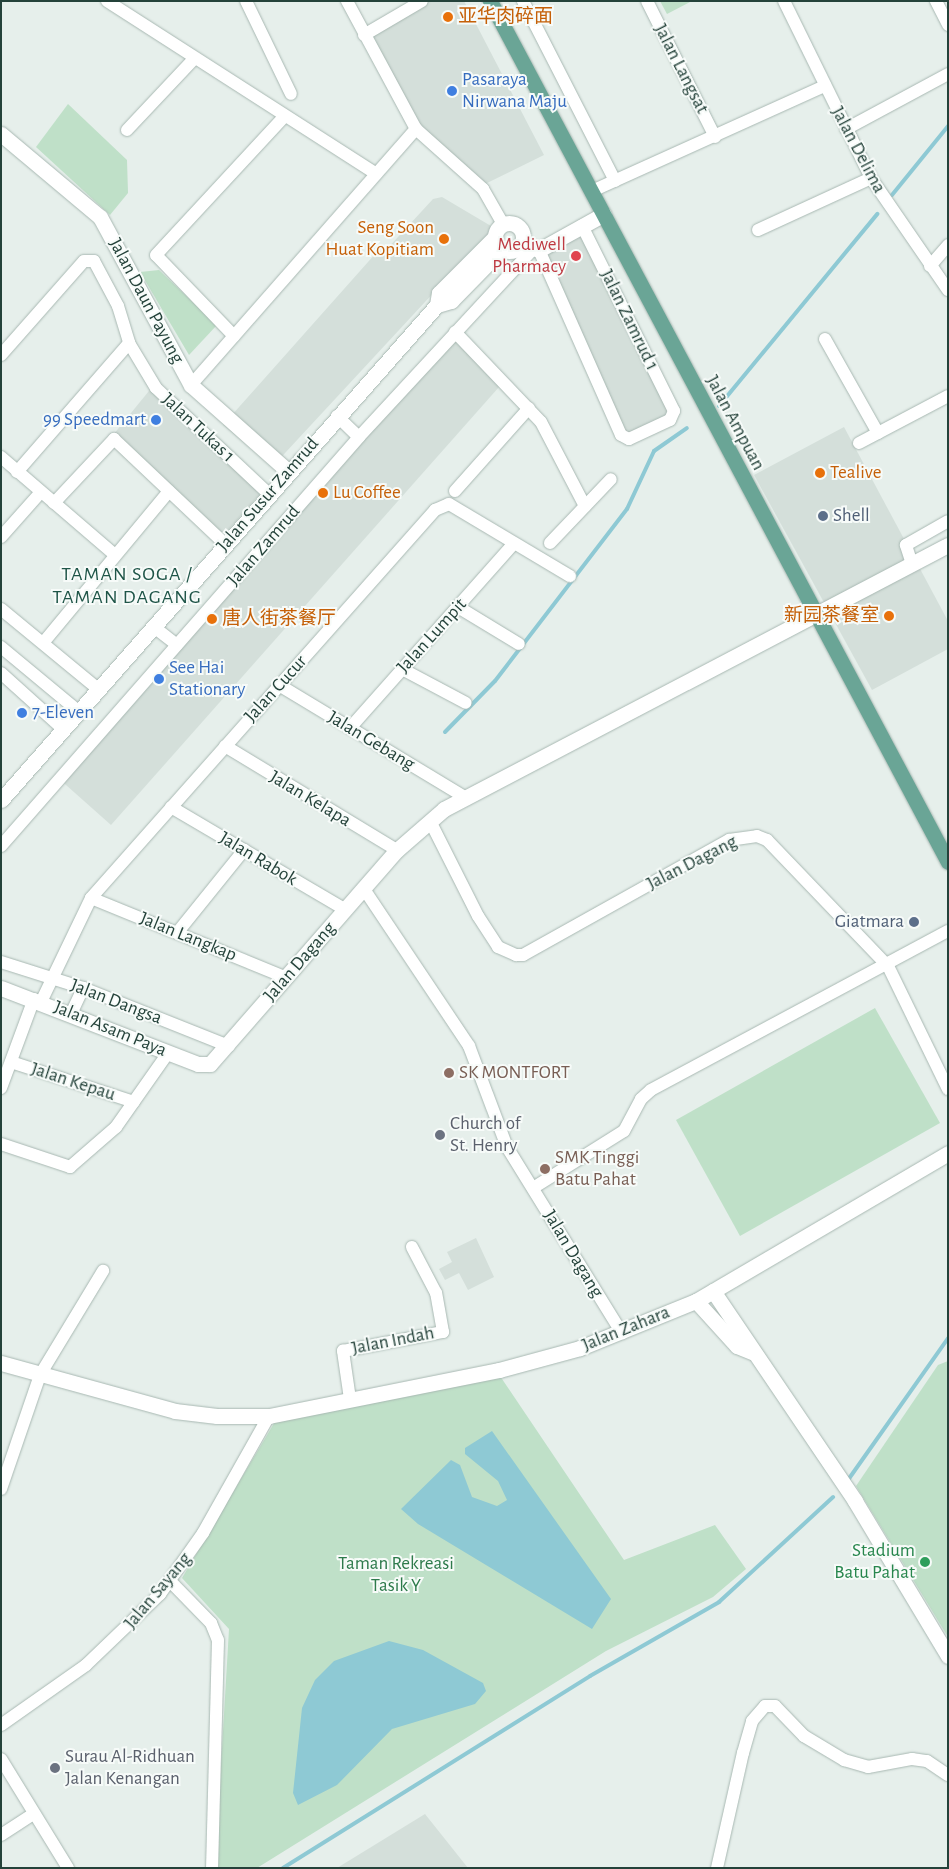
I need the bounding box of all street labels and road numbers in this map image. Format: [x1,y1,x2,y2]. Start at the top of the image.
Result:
street label: Jalan Langsat [649,20,713,118]
street label: Jalan Delima [826,103,890,197]
street label: Jalan Daun Payung [103,234,189,368]
street label: Jalan Zamrud 1 [595,266,663,374]
street label: Jalan Ampuan [700,372,770,474]
street label: Jalan Tukas 1 [157,388,239,468]
street label: Jalan Susur Zamrud [212,433,324,557]
street label: Jalan Zamrud [223,501,305,591]
street label: Jalan Lumpit [392,594,472,678]
street label: Jalan Cucur [240,651,312,727]
street label: Jalan Gebang [323,706,419,776]
street label: Jalan Kelapa [265,766,355,832]
street label: Jalan Rabok [215,827,301,891]
street label: Jalan Dagang [643,831,741,895]
street label: Jalan Langkap [136,907,240,967]
street label: Jalan Dagang [259,917,341,1007]
street label: Jalan Dangsa [67,974,165,1030]
street label: Jalan Asam Paya [50,996,170,1062]
street label: Jalan Kepau [28,1058,118,1106]
street label: Jalan Dagang [538,1206,608,1302]
street label: Jalan Zahara [579,1301,673,1357]
street label: Jalan Indah [350,1322,436,1360]
street label: Jalan Sayang [119,1548,197,1634]

